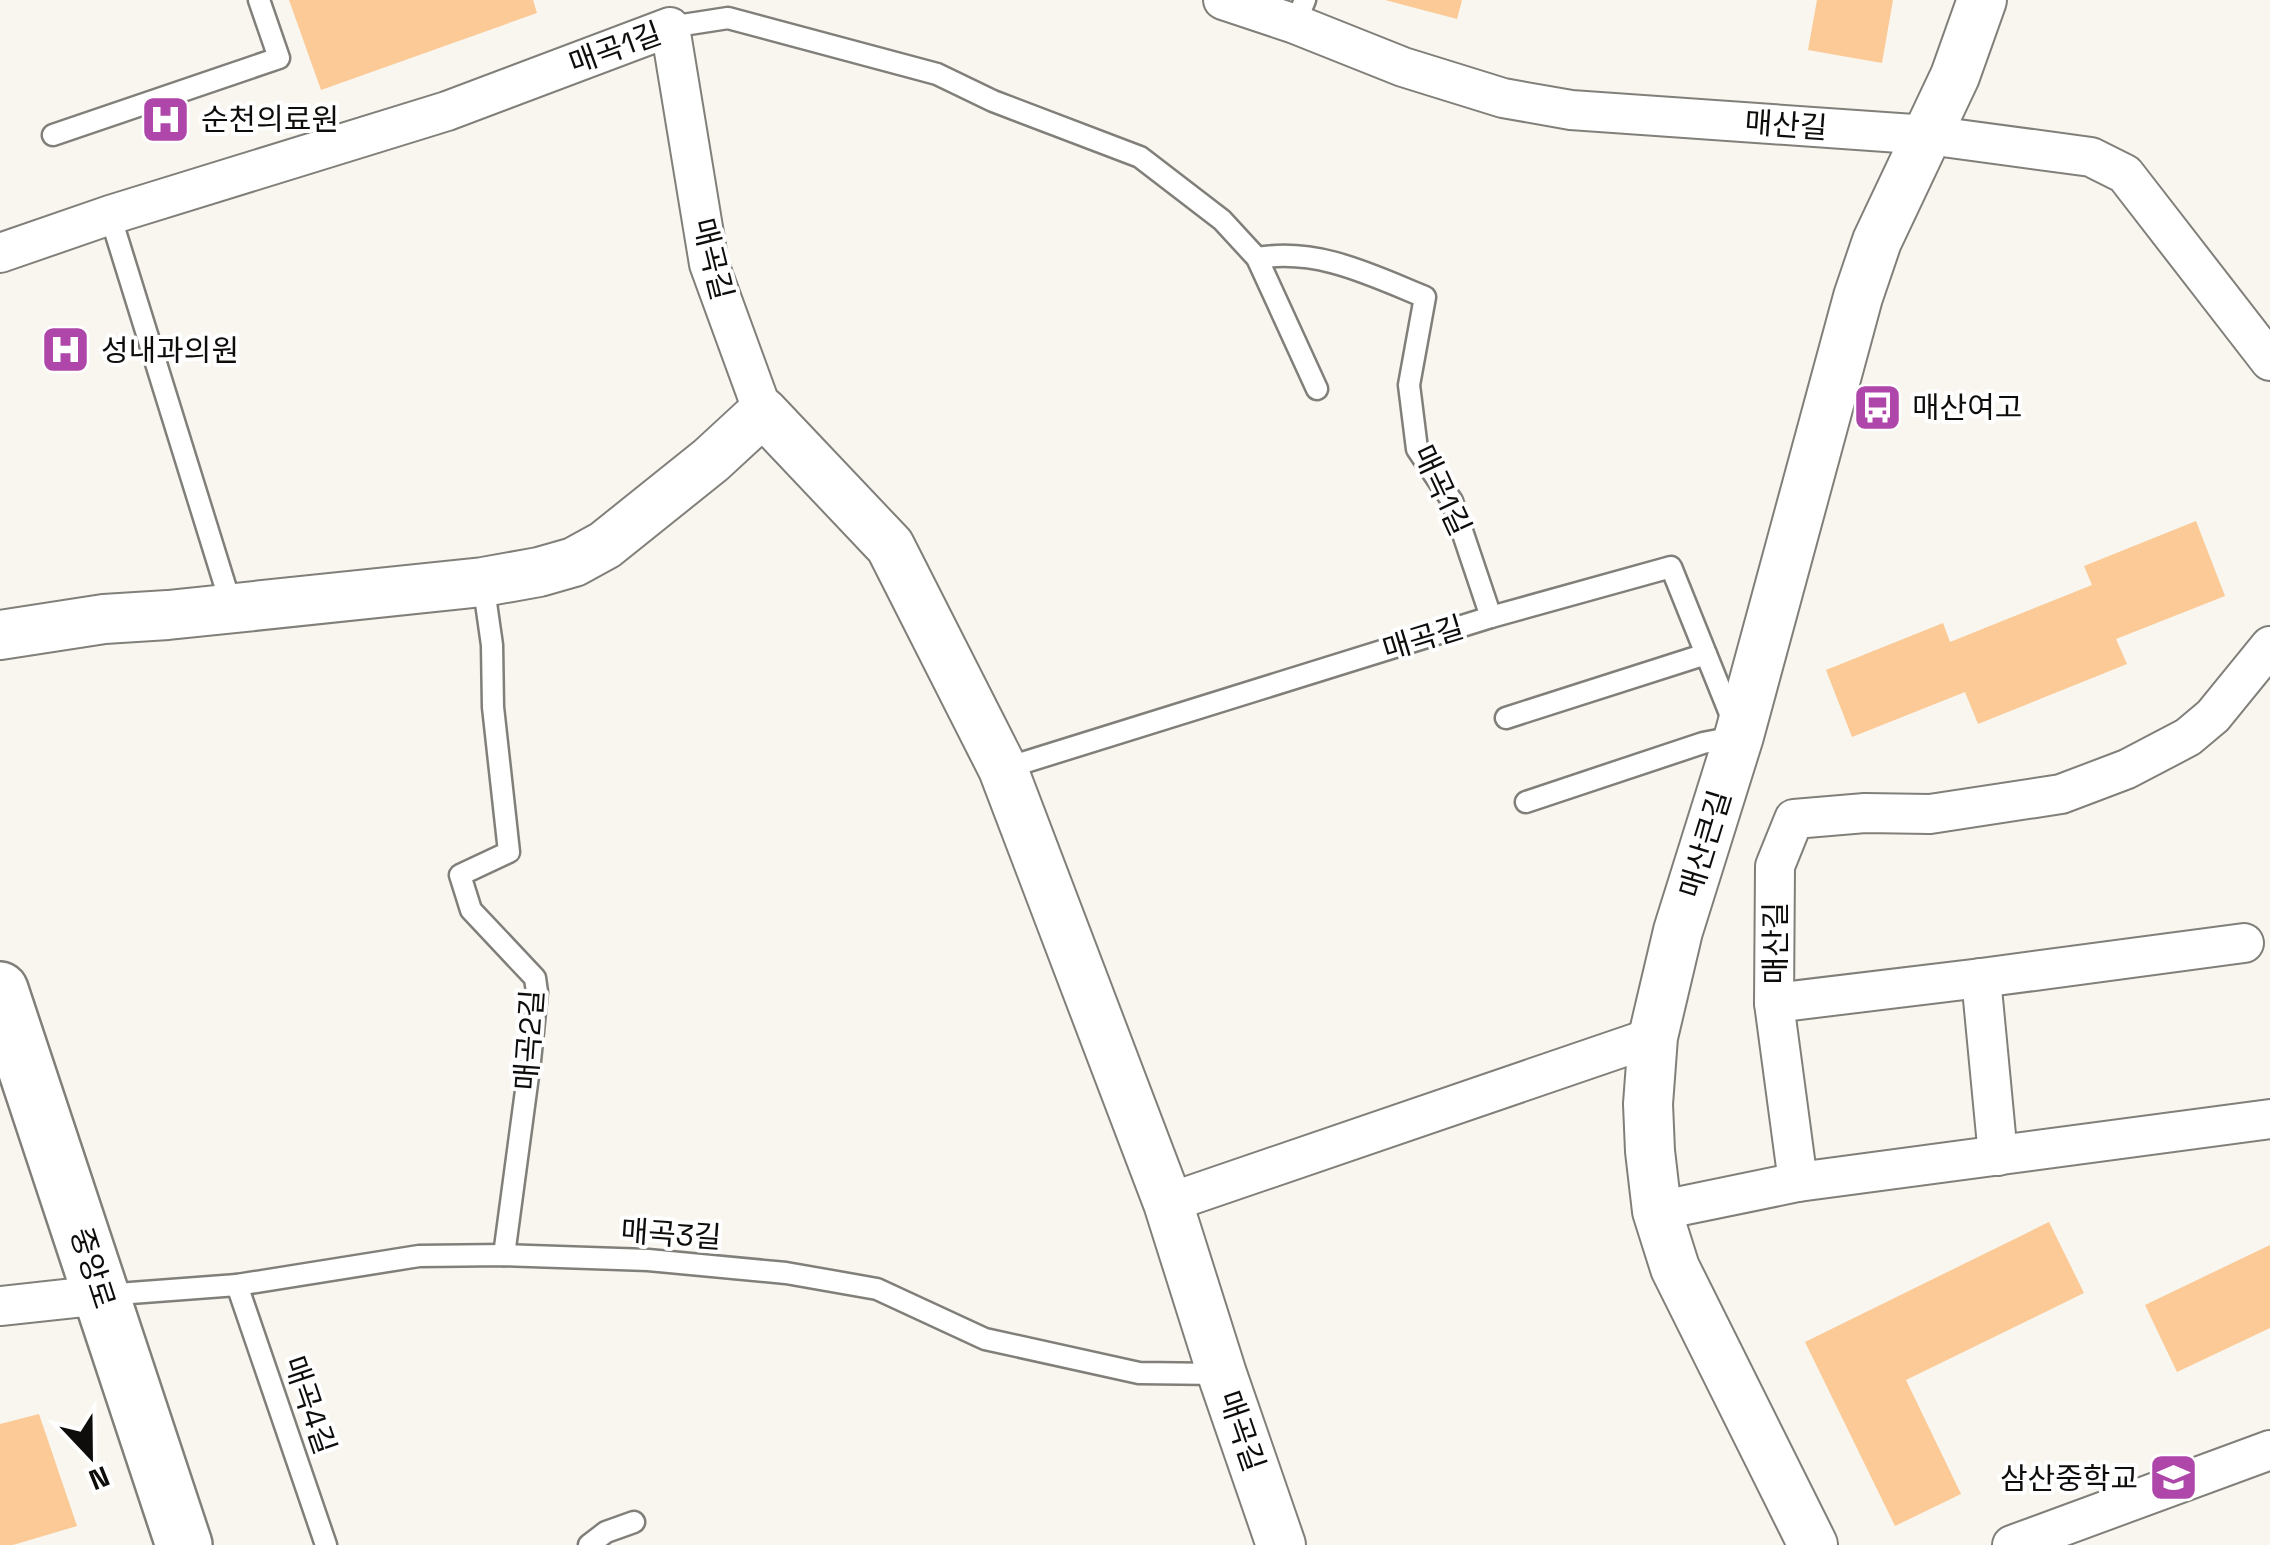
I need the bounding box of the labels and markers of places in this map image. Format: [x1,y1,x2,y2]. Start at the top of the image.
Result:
hospital icon: 순천의료원 [140,93,192,145]
place label: 순천의료원 [201,100,339,139]
hospital icon: 성내과의원 [40,324,92,376]
place label: 성내과의원 [101,331,239,370]
bus stop icon: 매산여고 [1851,381,1903,433]
place label: 매산여고 [1912,388,2022,427]
school or university icon: 삼산중학교 [2147,1452,2199,1504]
place label: 삼산중학교 [2000,1459,2138,1498]

